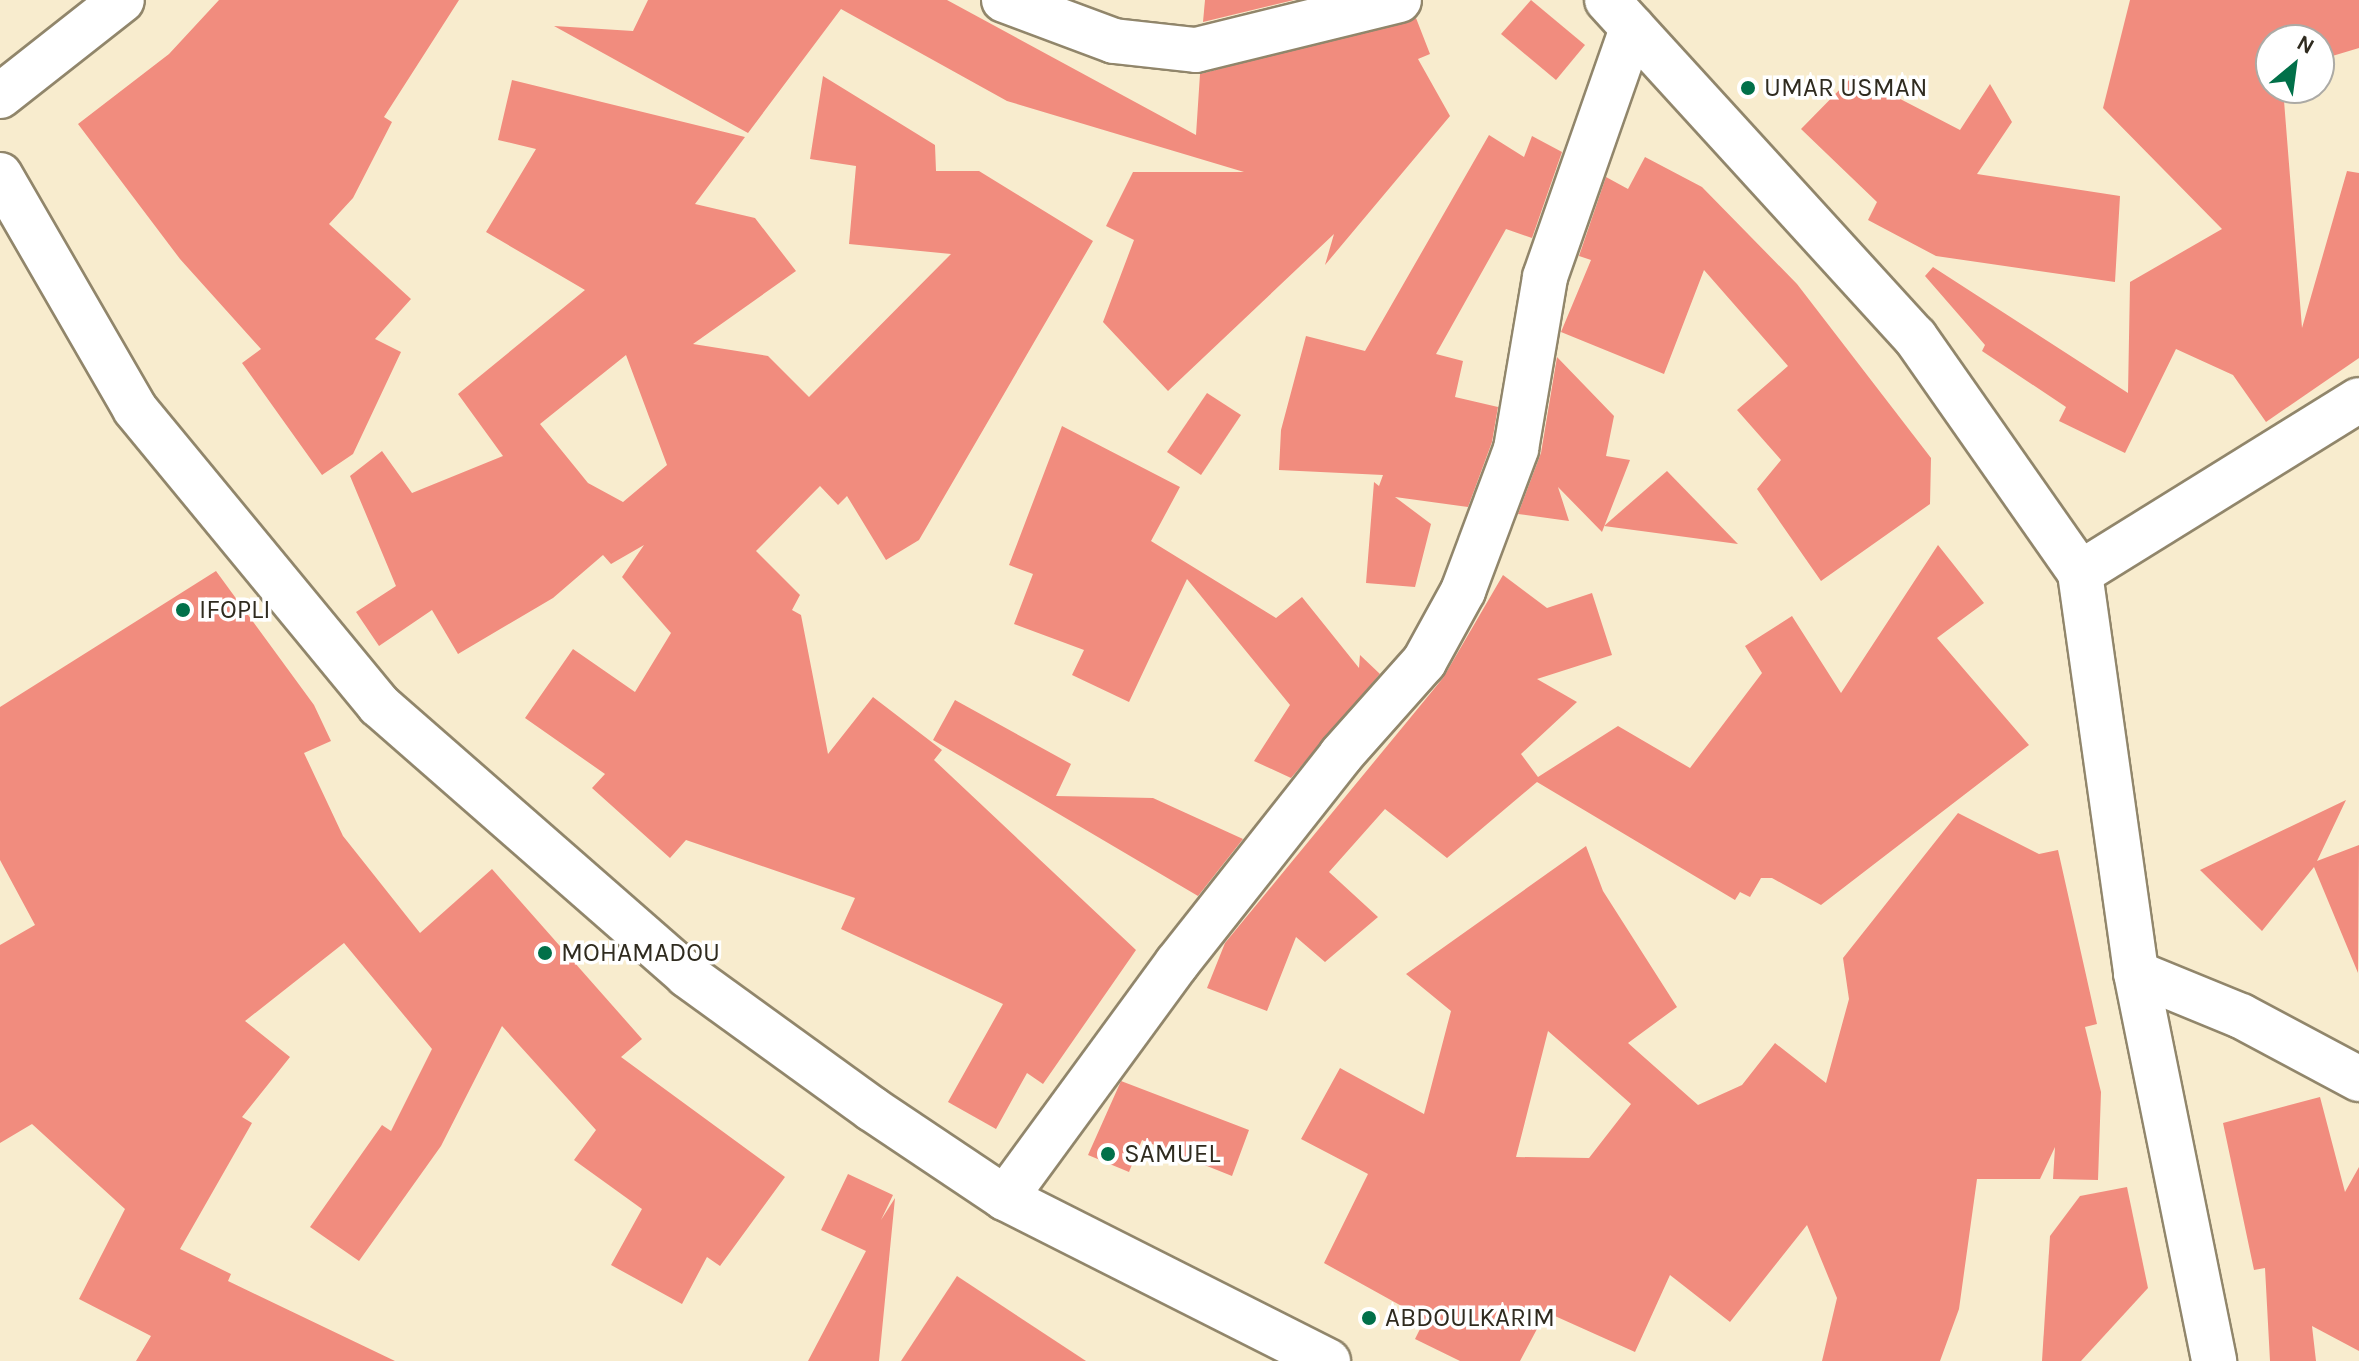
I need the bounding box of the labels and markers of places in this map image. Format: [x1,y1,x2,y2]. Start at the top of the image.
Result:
place label: UMAR USMAN [1764,72,1927,104]
marker: UMAR USMAN [1739,79,1757,97]
place label: IFOPLI [199,594,271,626]
marker: IFOPLI [174,601,192,619]
place label: MOHAMADOU [561,937,720,969]
marker: MOHAMADOU [536,944,554,962]
place label: SAMUEL [1124,1138,1220,1170]
marker: SAMUEL [1099,1145,1117,1163]
place label: ABDOULKARIM [1385,1302,1555,1334]
marker: ABDOULKARIM [1360,1309,1378,1327]

